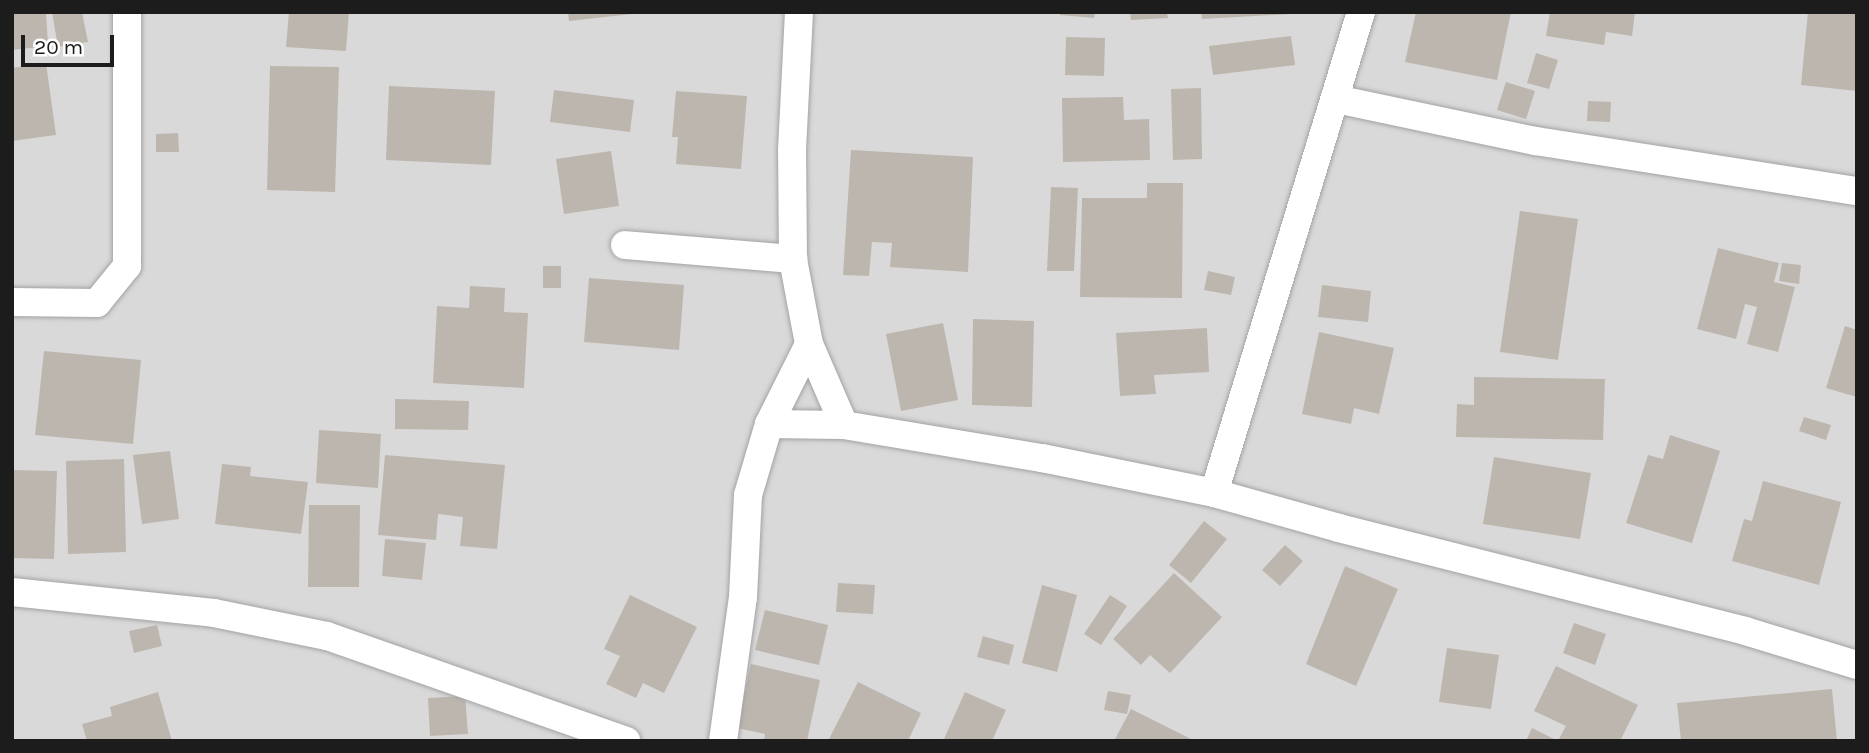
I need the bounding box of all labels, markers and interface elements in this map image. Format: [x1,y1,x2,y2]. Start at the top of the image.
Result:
scale bar [24,21,117,65]
text: 20 m [34,35,83,59]

